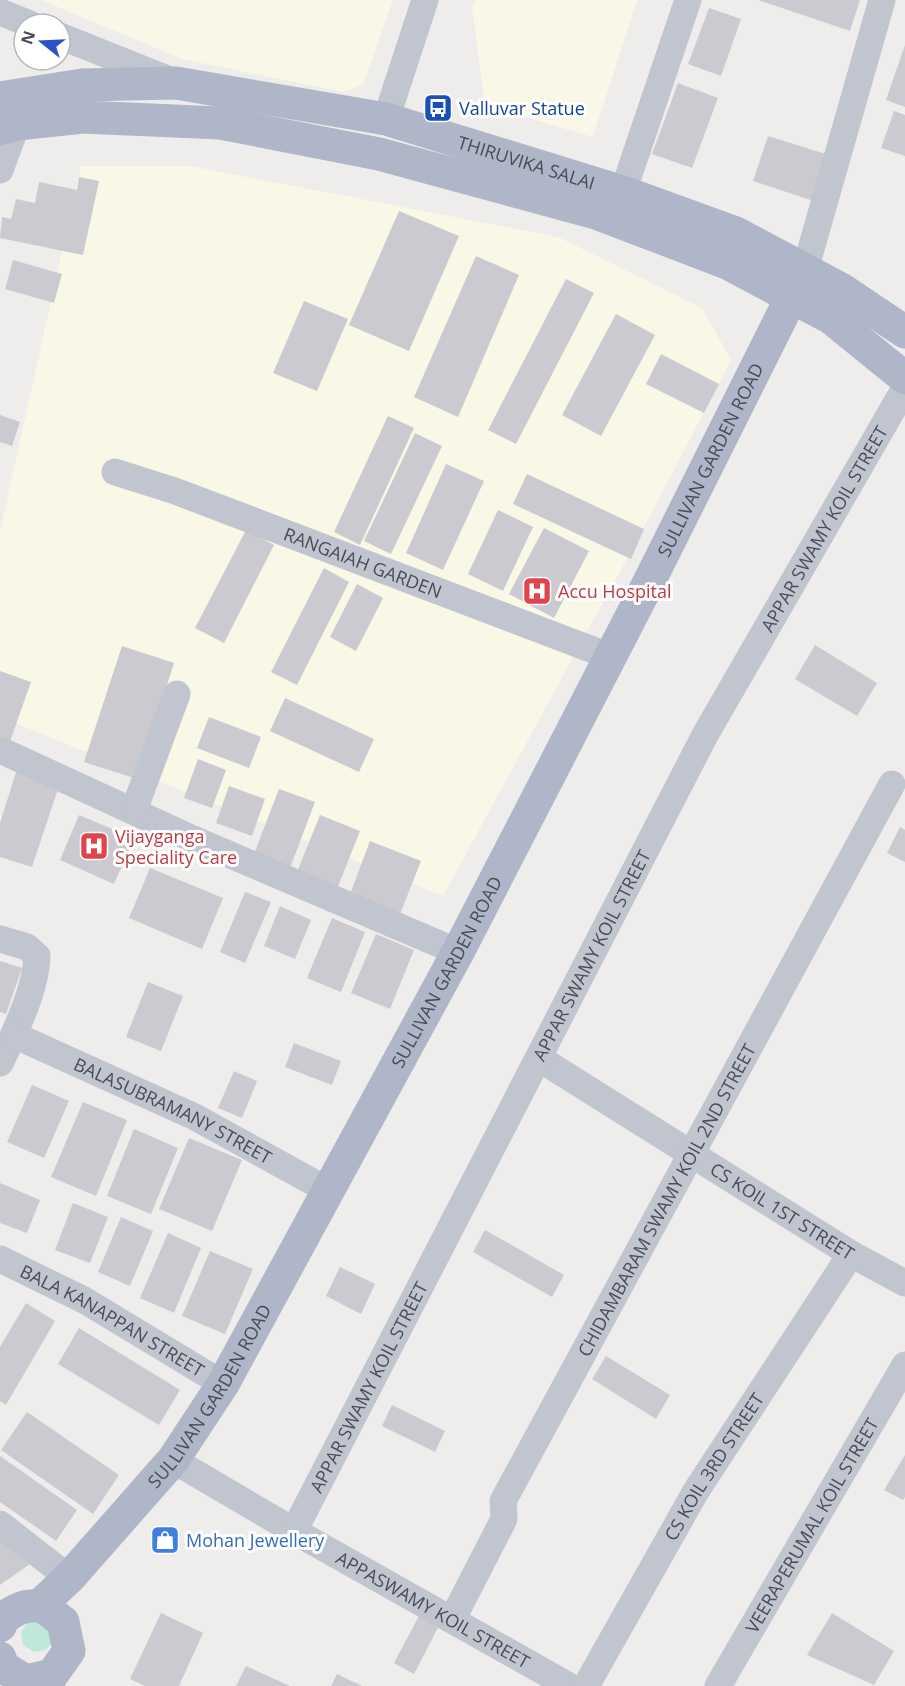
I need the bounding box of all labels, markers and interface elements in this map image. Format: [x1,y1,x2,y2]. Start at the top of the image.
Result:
north arrow [12,12,72,72]
text: N [15,28,40,47]
bus stop icon: Valluvar Statue [422,92,454,124]
place label: Valluvar Statue [459,96,585,120]
street label: THIRUVIKA SALAI [455,130,598,195]
street label: SULLIVAN GARDEN ROAD [652,359,769,561]
street label: APPAR SWAMY KOIL STREET [755,421,893,636]
street label: RANGAIAH GARDEN [281,522,445,603]
hospital icon: Accu Hospital [521,575,553,607]
place label: Accu Hospital [558,579,672,603]
place label: Vijayganga Speciality Care [115,824,237,869]
hospital icon: Vijayganga Speciality Care [78,830,110,862]
street label: APPAR SWAMY KOIL STREET [527,846,656,1065]
street label: SULLIVAN GARDEN ROAD [385,872,507,1072]
street label: CHIDAMBARAM SWAMY KOIL 2ND STREET [572,1039,761,1361]
street label: BALASUBRAMANY STREET [70,1052,276,1169]
street label: CS KOIL 1ST STREET [706,1157,859,1265]
street label: BALA KANAPPAN STREET [16,1259,209,1382]
street label: APPAR SWAMY KOIL STREET [304,1277,433,1497]
street label: SULLIVAN GARDEN ROAD [142,1300,276,1493]
street label: CS KOIL 3RD STREET [659,1388,769,1545]
street label: VEERAPERUMAL KOIL STREET [740,1413,884,1637]
shop icon: Mohan Jewellery [149,1524,181,1556]
place label: Mohan Jewellery [186,1528,325,1552]
street label: APPASWAMY KOIL STREET [332,1545,534,1674]

